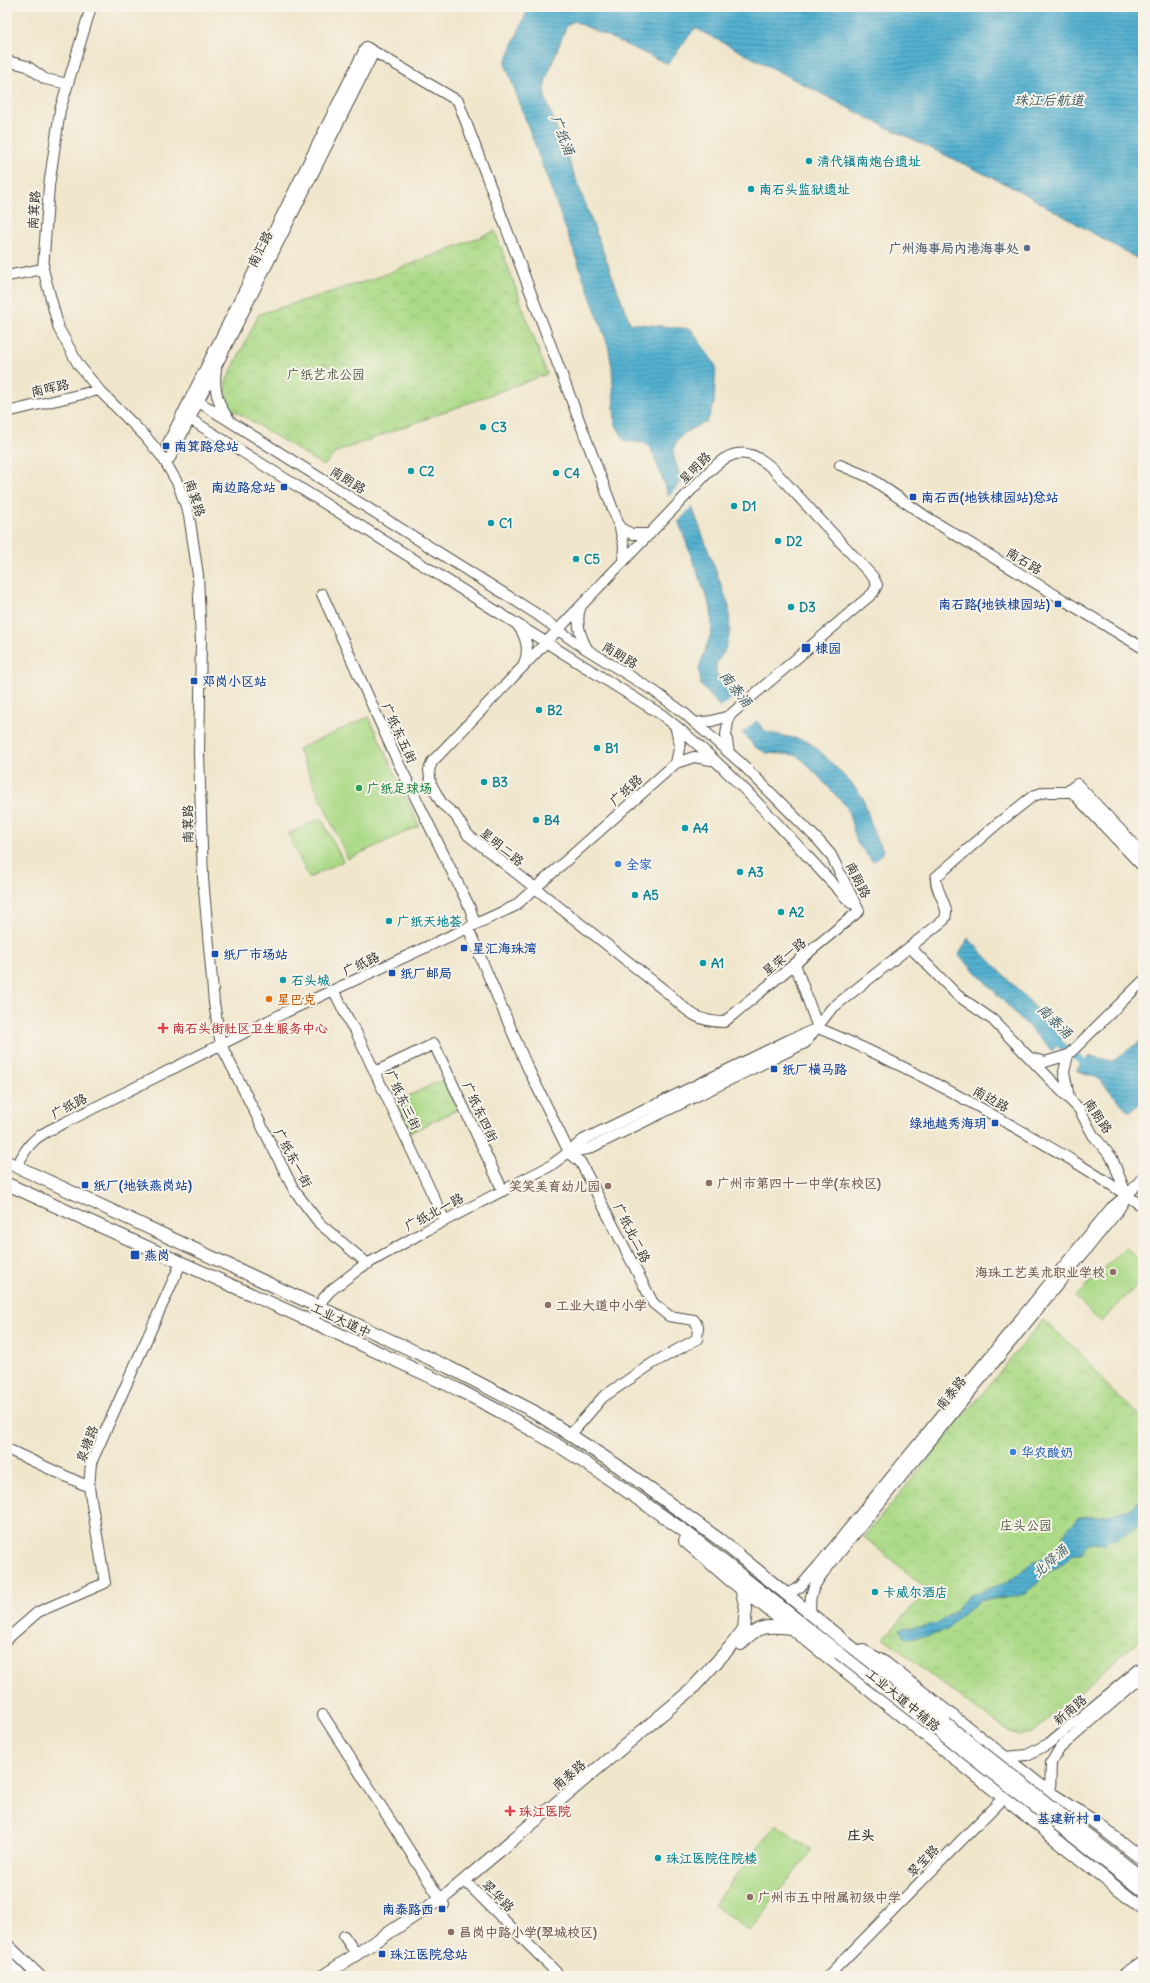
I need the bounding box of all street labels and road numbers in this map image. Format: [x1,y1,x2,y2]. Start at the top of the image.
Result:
street label: 南箕路 [24,190,44,230]
street label: 南汇路 [244,228,276,270]
street label: 南晖路 [29,375,71,401]
street label: 星明路 [675,448,715,488]
street label: 南朗路 [327,462,369,498]
street label: 南箕路 [181,477,209,519]
street label: 南石路 [1003,544,1045,578]
street label: 南朗路 [599,638,641,672]
street label: 广纸东五街 [378,700,420,766]
street label: 广纸路 [606,771,646,809]
street label: 南箕路 [179,804,197,844]
street label: 星明二路 [476,824,528,870]
street label: 南朗路 [842,859,874,901]
street label: 星荣一路 [758,934,810,980]
street label: 广纸路 [340,948,382,980]
street label: 广纸东三街 [382,1067,424,1133]
street label: 广纸东四街 [459,1079,501,1145]
street label: 南边路 [970,1082,1012,1116]
street label: 广纸路 [48,1089,90,1123]
street label: 南朗路 [1080,1095,1116,1137]
street label: 广纸东一街 [270,1125,316,1191]
street label: 广纸北一路 [401,1189,467,1235]
street label: 广纸北二路 [610,1200,654,1266]
street label: 工业大道中 [308,1299,374,1341]
street label: 南泰路 [932,1372,970,1414]
street label: 泉塘路 [72,1423,102,1465]
street label: 工业大道中辅路 [862,1665,944,1735]
street label: 新南路 [1050,1691,1090,1729]
street label: 南泰路 [549,1756,589,1794]
street label: 翠宝路 [903,1841,943,1881]
street label: 翠华路 [478,1876,518,1916]

